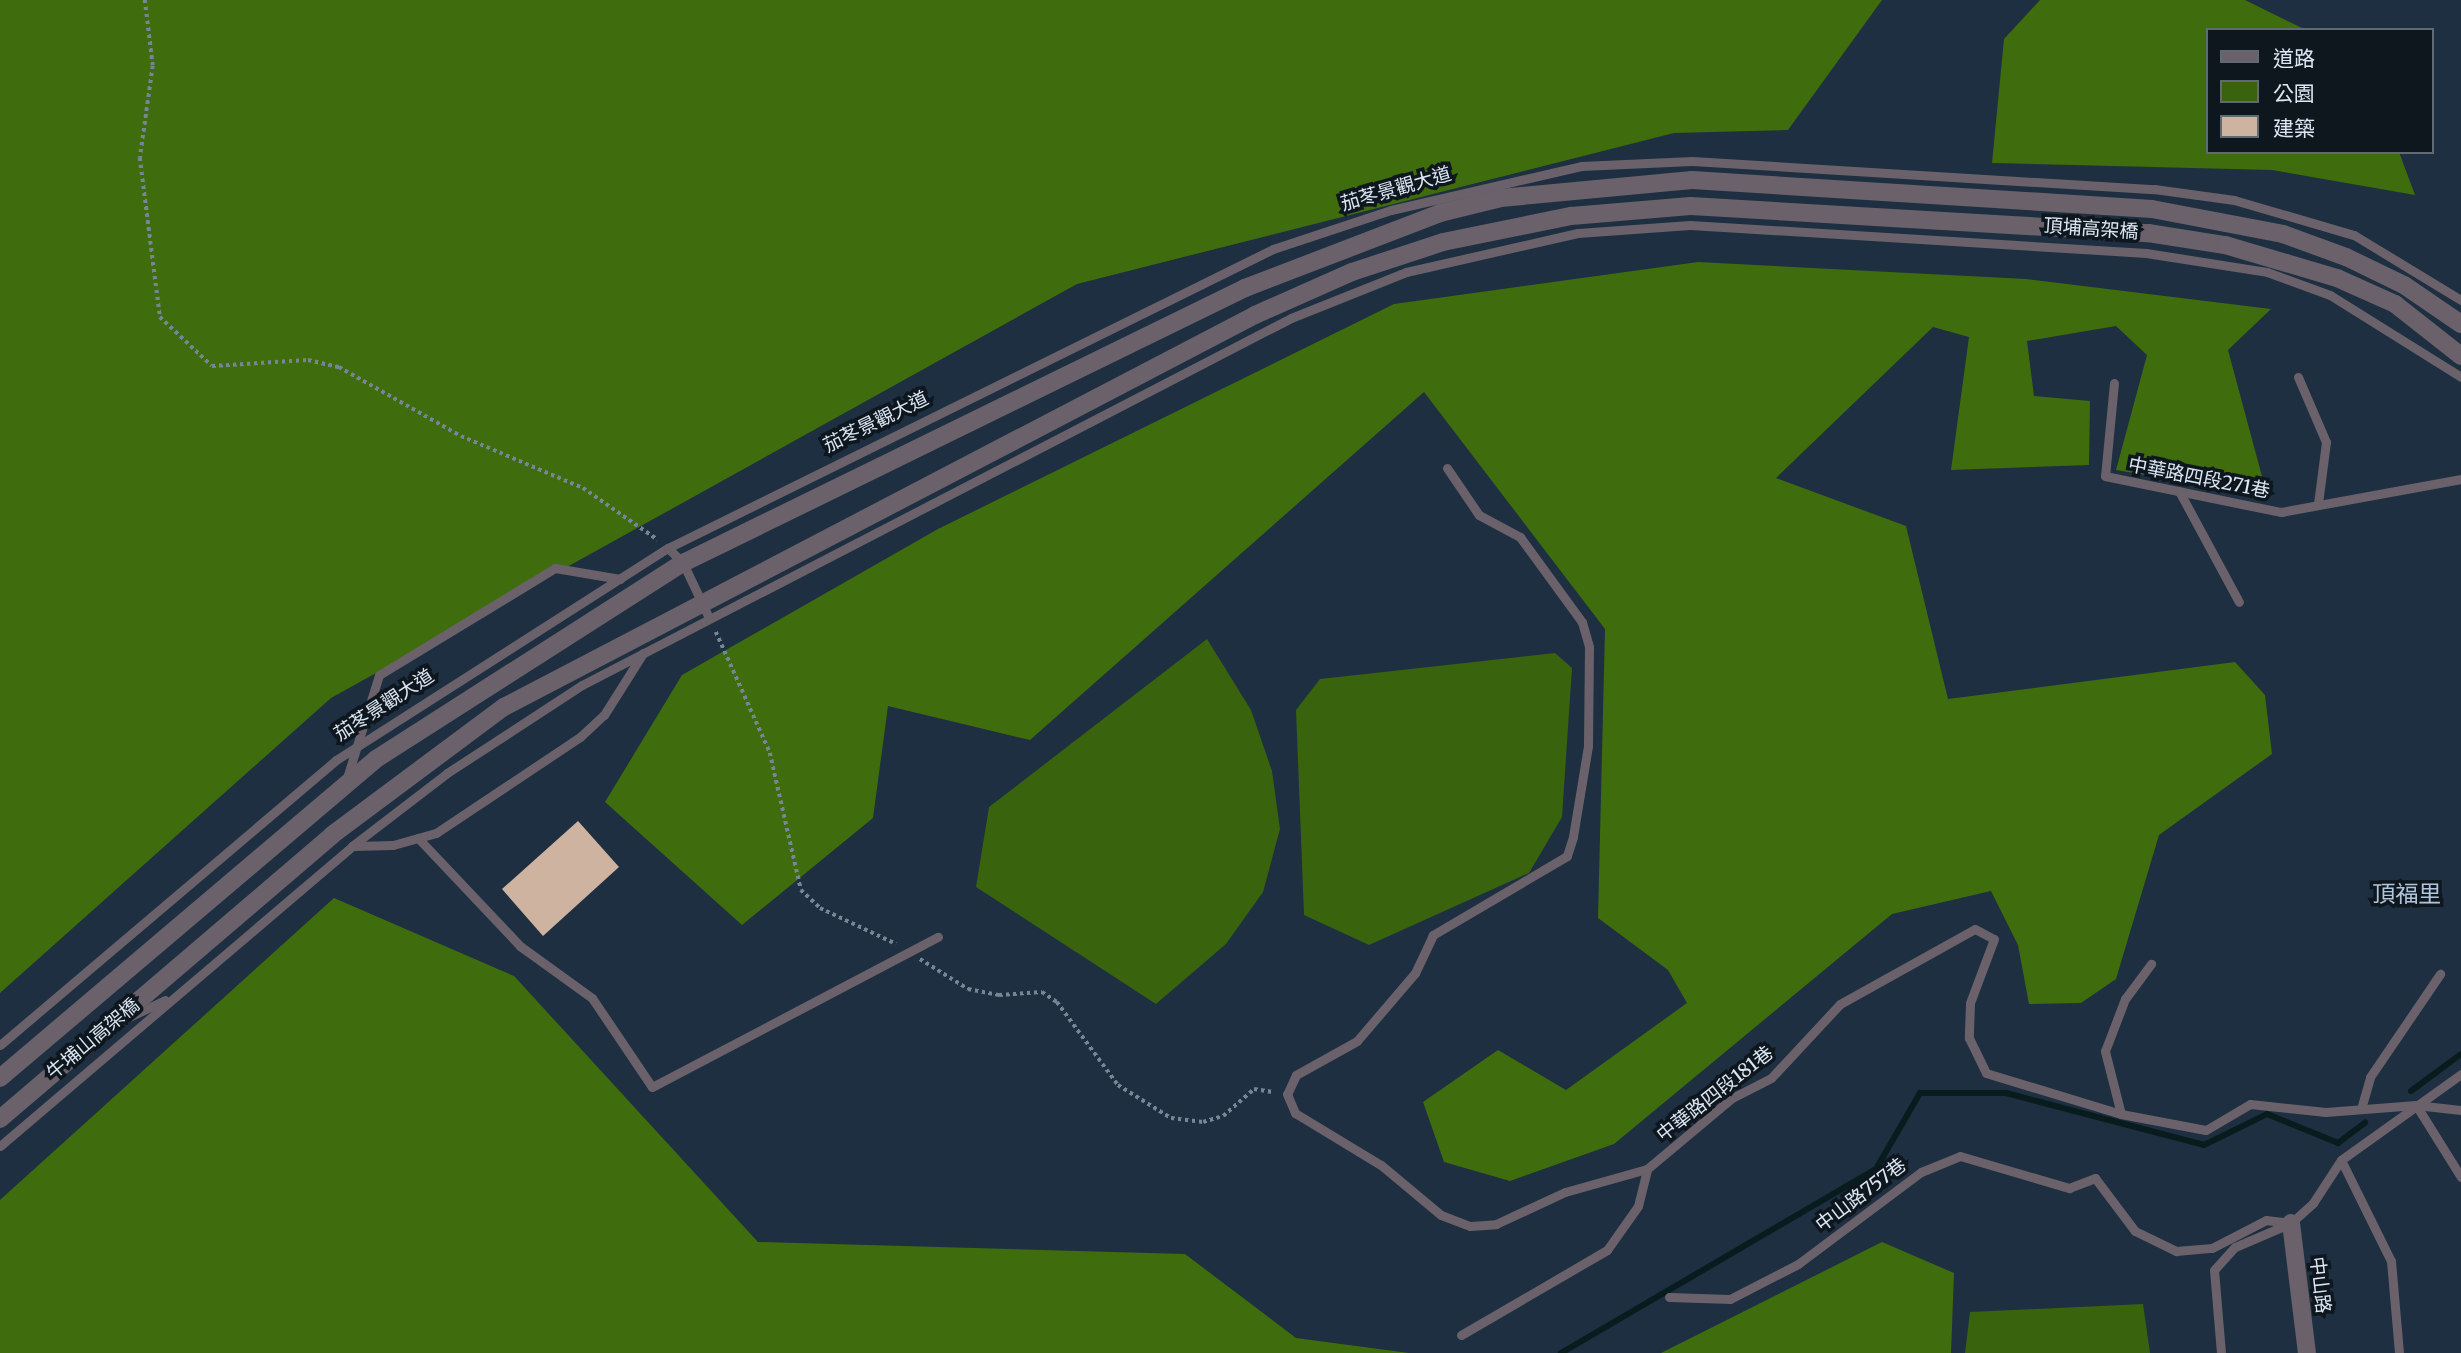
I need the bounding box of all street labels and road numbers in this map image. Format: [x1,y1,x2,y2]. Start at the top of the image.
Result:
street label: 茄苳景觀大道 [1338,162,1454,216]
street label: 頂埔高架橋 [2043,214,2139,244]
street label: 茄苳景觀大道 [820,387,932,457]
street label: 中華路四段271巷 [2126,453,2272,503]
street label: 茄苳景觀大道 [330,664,438,746]
street label: 牛埔山高架橋 [42,994,144,1084]
street label: 中華路四段181巷 [1652,1041,1778,1147]
street label: 中山路757巷 [1811,1154,1911,1236]
street label: 中山路 [2305,1255,2335,1315]

